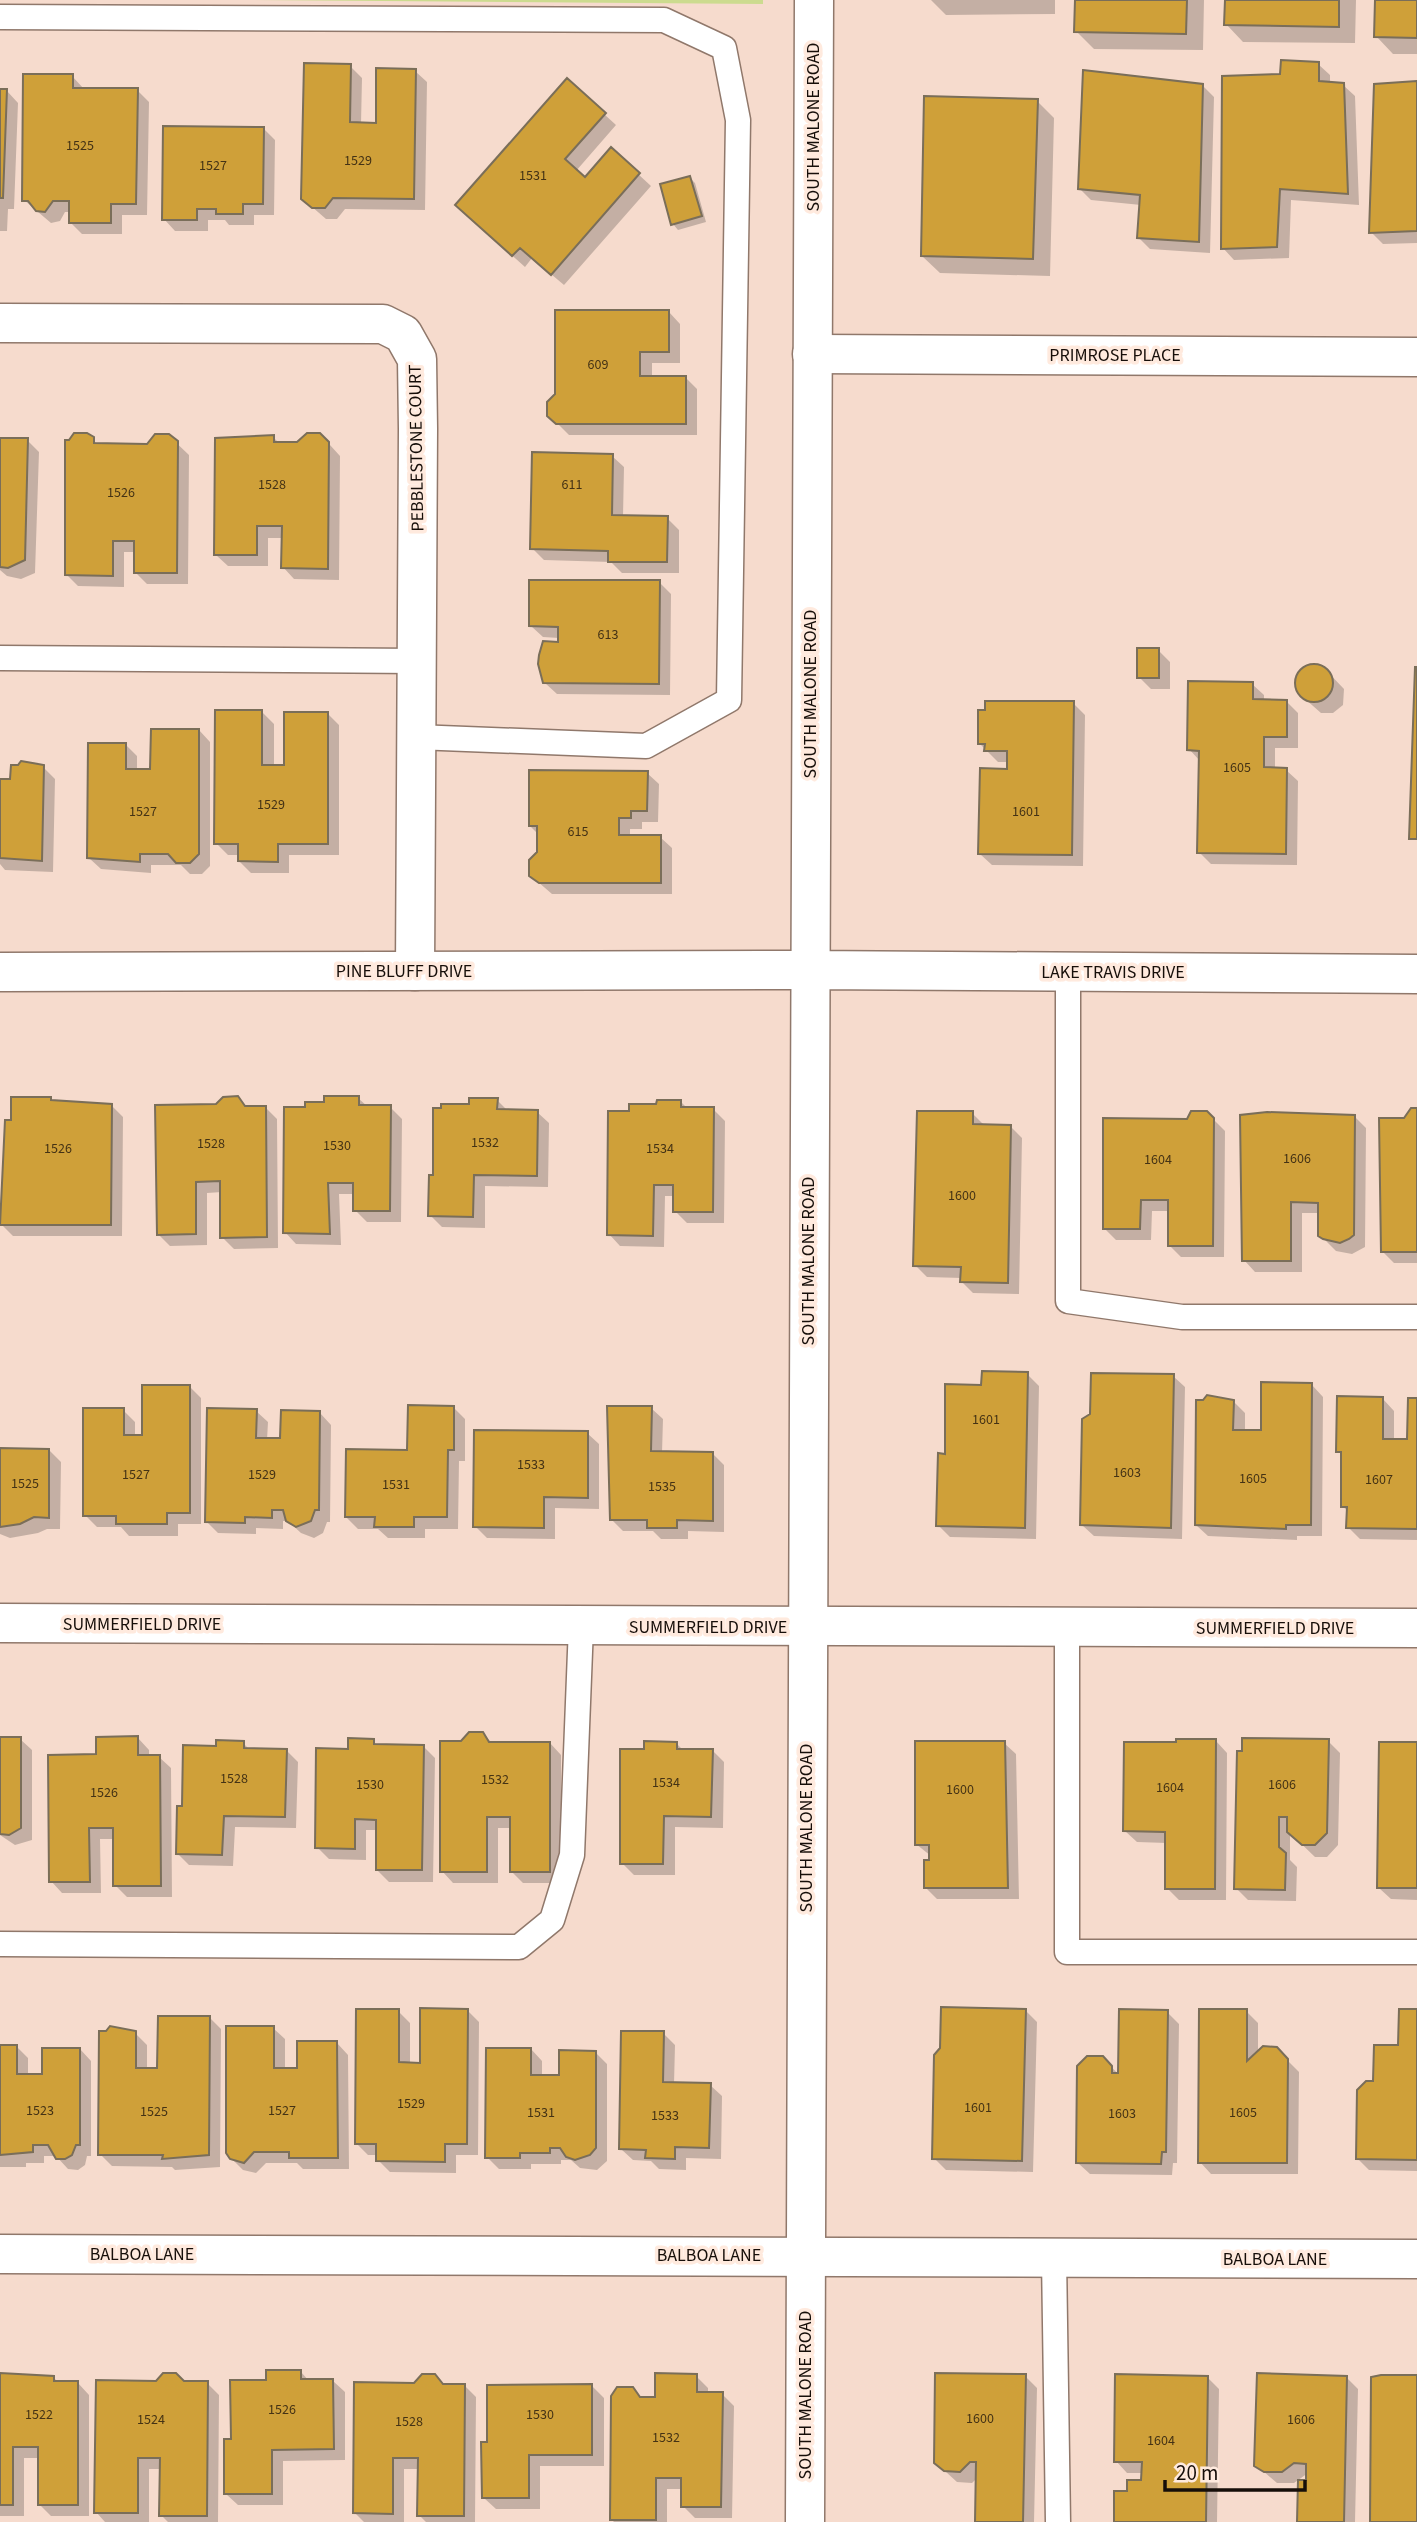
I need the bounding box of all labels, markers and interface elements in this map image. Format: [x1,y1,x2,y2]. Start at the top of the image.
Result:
street label: SOUTH MALONE ROAD [801,43,826,211]
house number: 1525 [66,136,94,156]
house number: 1529 [344,151,372,171]
house number: 1527 [199,156,227,176]
house number: 1531 [519,166,547,186]
street label: PRIMROSE PLACE [1049,343,1181,368]
house number: 609 [588,355,608,375]
street label: PEBBLESTONE COURT [403,364,430,532]
house number: 1528 [258,475,286,495]
house number: 611 [562,475,582,495]
house number: 1526 [107,483,135,503]
street label: SOUTH MALONE ROAD [798,610,823,778]
house number: 613 [598,625,618,645]
house number: 1605 [1223,758,1251,778]
house number: 1529 [257,795,285,815]
house number: 1527 [129,802,157,822]
house number: 1601 [1012,802,1040,822]
house number: 615 [568,822,588,842]
street label: PINE BLUFF DRIVE [336,959,472,984]
street label: LAKE TRAVIS DRIVE [1041,960,1185,985]
house number: 1532 [471,1133,499,1153]
house number: 1528 [197,1134,225,1154]
house number: 1530 [323,1136,351,1156]
house number: 1526 [44,1139,72,1159]
house number: 1534 [646,1139,674,1159]
house number: 1606 [1283,1149,1311,1169]
house number: 1604 [1144,1150,1172,1170]
street label: SOUTH MALONE ROAD [796,1177,821,1345]
house number: 1600 [948,1186,976,1206]
house number: 1601 [972,1410,1000,1430]
house number: 1533 [517,1455,545,1475]
house number: 1603 [1113,1463,1141,1483]
house number: 1527 [122,1465,150,1485]
house number: 1529 [248,1465,276,1485]
house number: 1605 [1239,1469,1267,1489]
house number: 1607 [1365,1470,1393,1490]
house number: 1525 [11,1474,39,1494]
house number: 1531 [382,1475,410,1495]
house number: 1535 [648,1477,676,1497]
street label: SUMMERFIELD DRIVE [63,1612,221,1637]
street label: SUMMERFIELD DRIVE [629,1615,787,1640]
street label: SUMMERFIELD DRIVE [1196,1616,1354,1641]
street label: SOUTH MALONE ROAD [794,1744,819,1912]
house number: 1528 [220,1769,248,1789]
house number: 1532 [481,1770,509,1790]
house number: 1534 [652,1773,680,1793]
house number: 1530 [356,1775,384,1795]
house number: 1606 [1268,1775,1296,1795]
house number: 1604 [1156,1778,1184,1798]
house number: 1600 [946,1780,974,1800]
house number: 1526 [90,1783,118,1803]
house number: 1529 [397,2094,425,2114]
house number: 1601 [964,2098,992,2118]
house number: 1523 [26,2101,54,2121]
house number: 1527 [268,2101,296,2121]
house number: 1525 [140,2102,168,2122]
house number: 1531 [527,2103,555,2123]
house number: 1605 [1229,2103,1257,2123]
house number: 1603 [1108,2104,1136,2124]
house number: 1533 [651,2106,679,2126]
street label: BALBOA LANE [90,2242,194,2267]
street label: BALBOA LANE [657,2243,761,2268]
street label: BALBOA LANE [1223,2247,1327,2272]
street label: SOUTH MALONE ROAD [793,2311,818,2479]
house number: 1526 [268,2400,296,2420]
house number: 1522 [25,2405,53,2425]
house number: 1530 [526,2405,554,2425]
house number: 1600 [966,2409,994,2429]
house number: 1524 [137,2410,165,2430]
house number: 1606 [1287,2410,1315,2430]
house number: 1528 [395,2412,423,2432]
house number: 1532 [652,2428,680,2448]
house number: 1604 [1147,2431,1175,2451]
scale bar [1165,2448,1305,2492]
text: 20 m [1176,2458,1218,2488]

